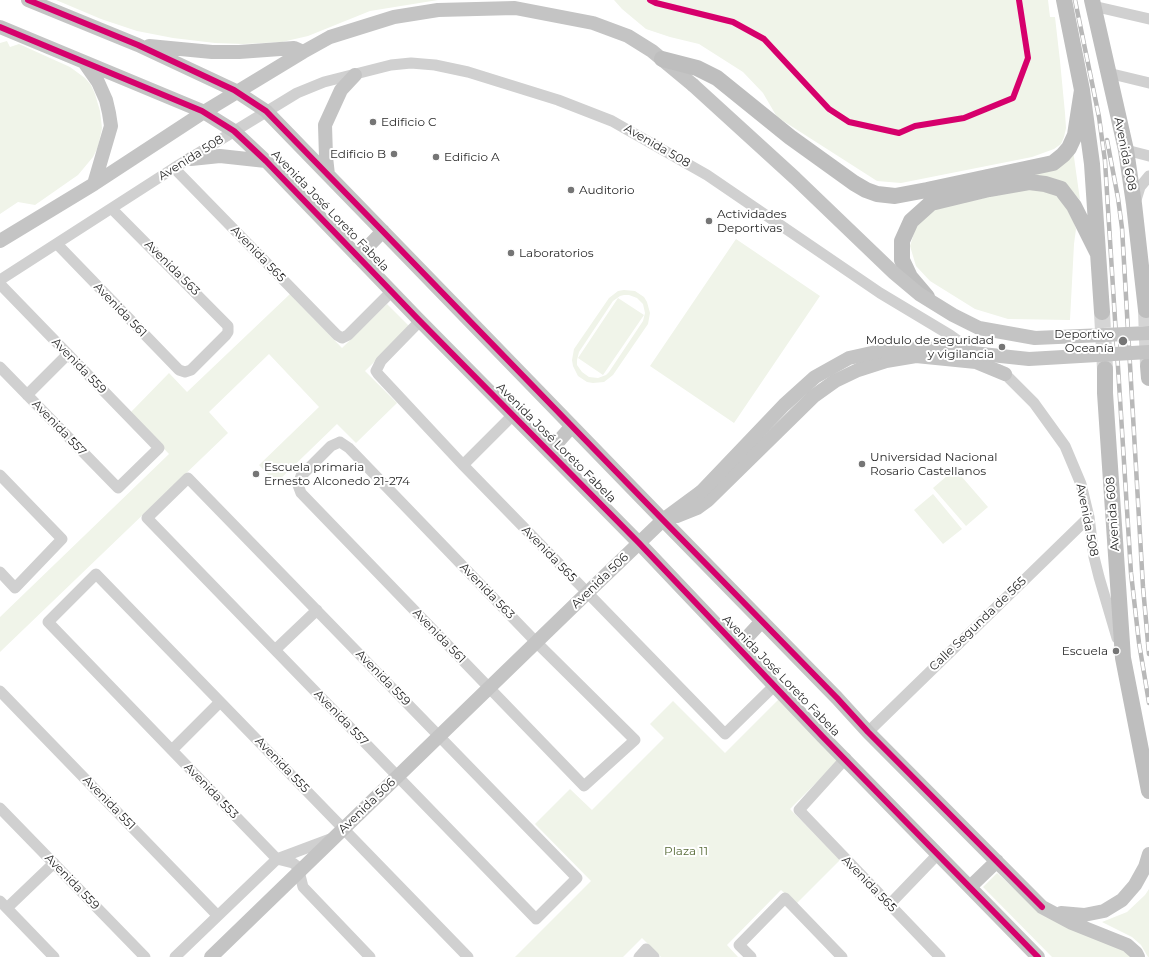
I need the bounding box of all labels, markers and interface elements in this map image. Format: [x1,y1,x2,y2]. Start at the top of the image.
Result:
place label: Edificio C [381,115,437,129]
street label: Avenida 608 [1111,116,1139,192]
marker: Edificio C [368,117,378,127]
street label: Avenida 508 [621,121,693,171]
street label: Avenida 508 [156,132,226,184]
street label: Avenida José Loreto Fabela [268,147,392,275]
place label: Edificio B [330,147,386,161]
marker: Edificio B [389,149,399,159]
place label: Edificio A [444,150,500,164]
marker: Edificio A [431,152,441,162]
place label: Auditorio [579,183,634,197]
marker: Auditorio [566,185,576,195]
place label: Actividades Deportivas [717,207,787,235]
marker: Actividades Deportivas [704,216,714,226]
street label: Avenida 565 [228,223,288,285]
street label: Avenida 563 [141,237,203,299]
place label: Laboratorios [519,246,594,260]
marker: Laboratorios [506,248,516,258]
street label: Avenida 561 [91,280,149,340]
place label: Deportivo Oceanía [1054,327,1114,355]
place label: Modulo de seguridad y vigilancia [866,333,994,361]
street label: Avenida 559 [49,335,109,397]
marker: Deportivo Oceanía [1117,335,1129,347]
marker: Modulo de seguridad y vigilancia [997,342,1007,352]
street label: Avenida José Loreto Fabela [493,380,619,506]
street label: Avenida 557 [29,397,89,459]
place label: Universidad Nacional Rosario Castellanos [870,450,997,478]
marker: Universidad Nacional Rosario Castellanos [857,459,867,469]
place label: Escuela primaria Ernesto Alconedo 21-274 [264,460,410,488]
marker: Escuela primaria Ernesto Alconedo 21-274 [251,469,261,479]
street label: Avenida 608 [1103,476,1123,552]
street label: Avenida 508 [1073,482,1101,558]
street label: Avenida 565 [519,523,579,585]
street label: Avenida 506 [569,550,631,612]
street label: Avenida 563 [457,560,517,622]
street label: Calle Segunda de 565 [927,574,1029,674]
street label: Avenida 561 [410,606,468,666]
street label: Avenida José Loreto Fabela [719,612,843,740]
place label: Escuela [1062,644,1108,658]
marker: Escuela [1111,646,1121,656]
street label: Avenida 559 [353,647,413,709]
street label: Avenida 557 [311,687,371,749]
street label: Avenida 555 [252,734,312,796]
street label: Avenida 553 [181,760,241,822]
street label: Avenida 551 [80,773,138,833]
street label: Avenida 506 [336,775,398,837]
park label: Plaza 11 [664,844,708,858]
street label: Avenida 559 [42,851,102,913]
street label: Avenida 565 [839,853,899,915]

